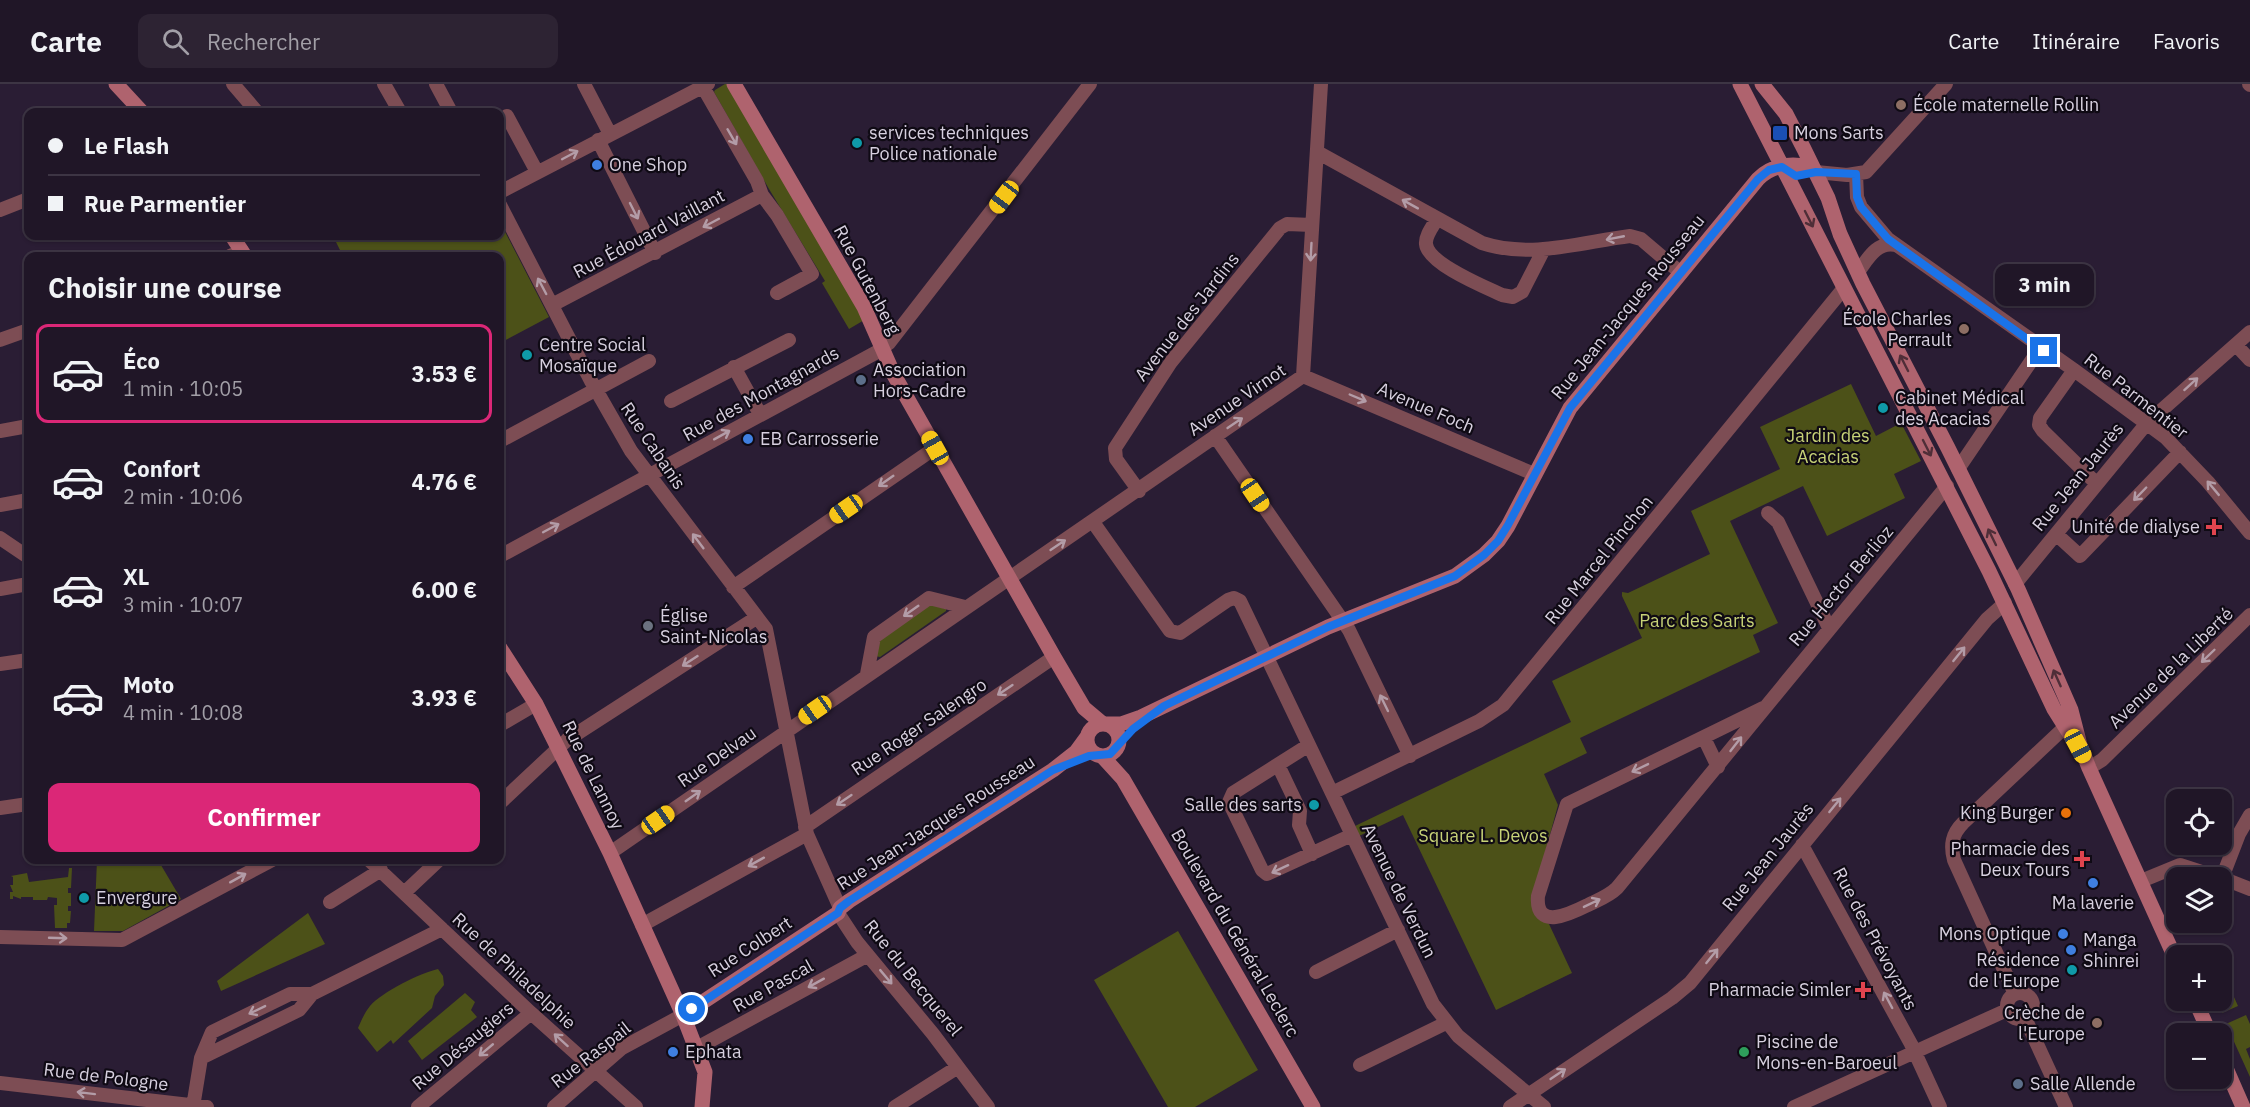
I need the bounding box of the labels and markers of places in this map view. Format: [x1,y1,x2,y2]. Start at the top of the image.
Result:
place label: École maternelle Rollin [1913,93,2099,116]
marker: École maternelle Rollin [1894,98,1908,112]
place label: services techniques Police nationale [869,121,1029,165]
place label: Mons Sarts [1794,121,1884,144]
marker: Mons Sarts [1771,124,1789,142]
marker: services techniques Police nationale [850,136,864,150]
place label: One Shop [609,153,687,176]
marker: One Shop [590,158,604,172]
place label: École Charles Perrault [1842,307,1952,351]
marker: École Charles Perrault [1957,322,1971,336]
place label: Centre Social Mosaïque [539,333,646,377]
marker: Centre Social Mosaïque [520,348,534,362]
place label: Association Hors-Cadre [873,358,966,402]
marker: Association Hors-Cadre [854,373,868,387]
place label: Cabinet Médical des Acacias [1895,386,2025,430]
marker: Cabinet Médical des Acacias [1876,401,1890,415]
place label: EB Carrosserie [760,427,879,450]
marker: EB Carrosserie [741,432,755,446]
place label: Unité de dialyse [2071,515,2200,538]
marker: Unité de dialyse [2205,518,2223,536]
place label: Église Saint-Nicolas [660,604,767,648]
marker: Église Saint-Nicolas [641,619,655,633]
place label: Salle des sarts [1185,793,1302,816]
marker: Salle des sarts [1307,798,1321,812]
place label: King Burger [1960,801,2054,824]
marker: King Burger [2059,806,2073,820]
place label: Pharmacie des Deux Tours [1951,837,2070,881]
marker: Pharmacie des Deux Tours [2075,852,2089,866]
marker: Ma laverie [2086,876,2100,890]
place label: Envergure [96,886,178,909]
marker: Envergure [77,891,91,905]
place label: Ma laverie [2052,891,2134,914]
place label: Mons Optique [1939,922,2051,945]
marker: Mons Optique [2056,927,2070,941]
place label: Manga Shinrei [2083,928,2139,972]
marker: Manga Shinrei [2064,943,2078,957]
place label: Résidence de l'Europe [1969,948,2060,992]
marker: Résidence de l'Europe [2065,963,2079,977]
place label: Pharmacie Simler [1709,978,1851,1001]
marker: Pharmacie Simler [1856,983,1870,997]
place label: Crèche de l'Europe [2004,1001,2085,1045]
marker: Crèche de l'Europe [2090,1016,2104,1030]
place label: Piscine de Mons-en-Baroeul [1756,1030,1897,1074]
place label: Ephata [685,1040,742,1063]
marker: Ephata [666,1045,680,1059]
marker: Piscine de Mons-en-Baroeul [1737,1045,1751,1059]
place label: Salle Allende [2030,1072,2136,1095]
marker: Salle Allende [2011,1077,2025,1091]

